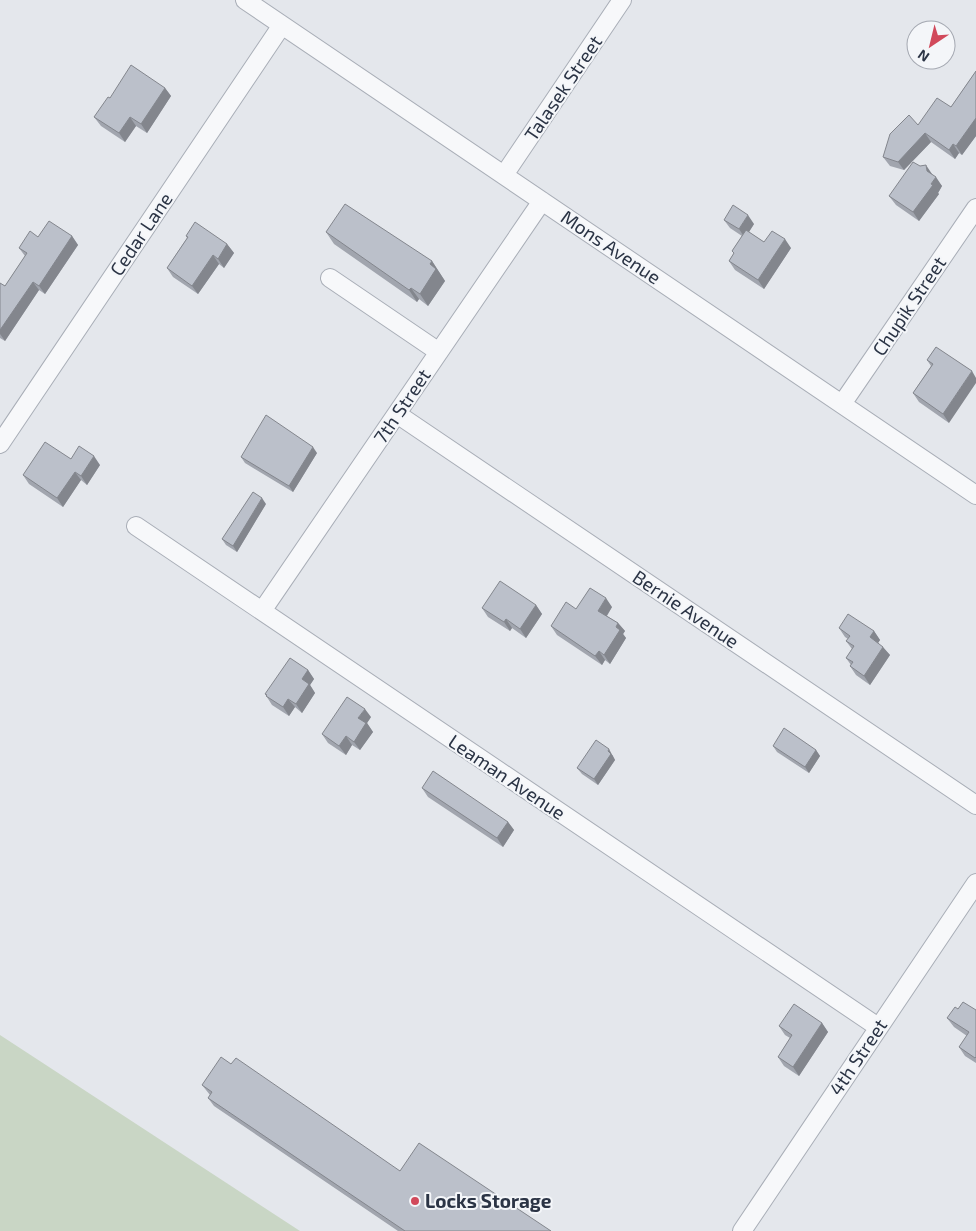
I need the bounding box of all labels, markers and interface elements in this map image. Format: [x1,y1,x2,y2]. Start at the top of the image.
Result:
north arrow [906,20,956,70]
street label: Talasek Street [519,31,606,145]
text: N [914,46,932,66]
street label: Cedar Lane [104,188,177,280]
street label: Mons Avenue [557,205,666,288]
street label: Chupik Street [867,252,950,360]
street label: 7th Street [368,364,435,447]
street label: Bernie Avenue [629,565,744,653]
street label: Leaman Avenue [445,729,570,824]
street label: 4th Street [824,1014,891,1099]
place label: Locks Storage [425,1189,552,1212]
marker: Locks Storage [409,1195,421,1207]

